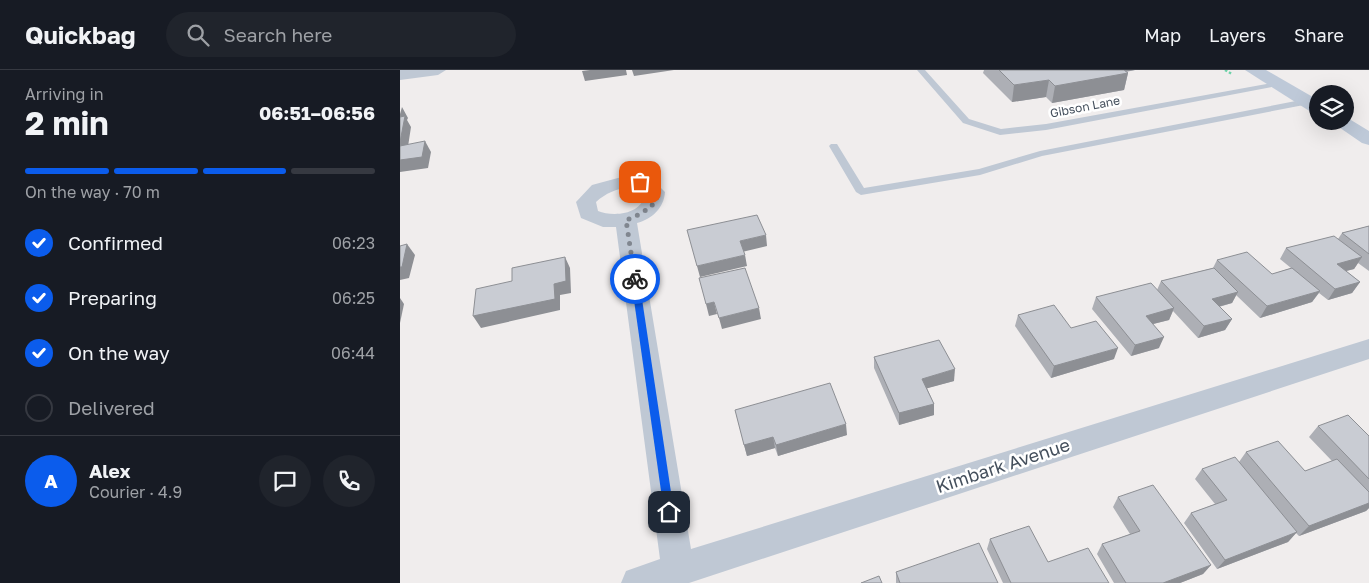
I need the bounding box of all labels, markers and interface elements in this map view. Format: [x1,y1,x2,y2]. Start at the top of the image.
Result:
search box [166,12,516,57]
text: Quickbag [25,20,136,49]
icon: search [184,21,212,49]
text: Search here [224,23,332,46]
text: Map [1144,24,1181,46]
text: Layers [1209,24,1266,46]
text: Share [1294,24,1344,46]
text: Arriving in [25,84,104,104]
map controls [1309,85,1354,130]
button: layers [1309,85,1354,130]
street label: Gibson Lane [1049,92,1121,121]
text: 06:51–06:56 [259,101,375,124]
text: 2 min [25,104,109,142]
pin [619,161,661,203]
icon: bag [626,168,654,196]
text: On the way · 70 m [25,182,160,202]
icon: check [25,229,53,257]
text: Confirmed [68,231,163,254]
text: 06:23 [332,233,375,253]
courier [610,254,660,304]
icon: bike [621,265,649,293]
icon: check [25,284,53,312]
text: Preparing [68,286,157,309]
text: 06:25 [332,288,375,308]
icon: check [25,339,53,367]
text: On the way [68,341,170,364]
text: 06:44 [331,343,375,363]
text: Delivered [68,396,155,419]
street label: Kimbark Avenue [933,433,1073,497]
button: chat [259,455,311,507]
button: phone [323,455,375,507]
text: Alex [89,459,130,482]
text: A [44,469,58,492]
text: Courier · 4.9 [89,482,182,502]
pin [648,491,690,533]
icon: home [655,498,683,526]

